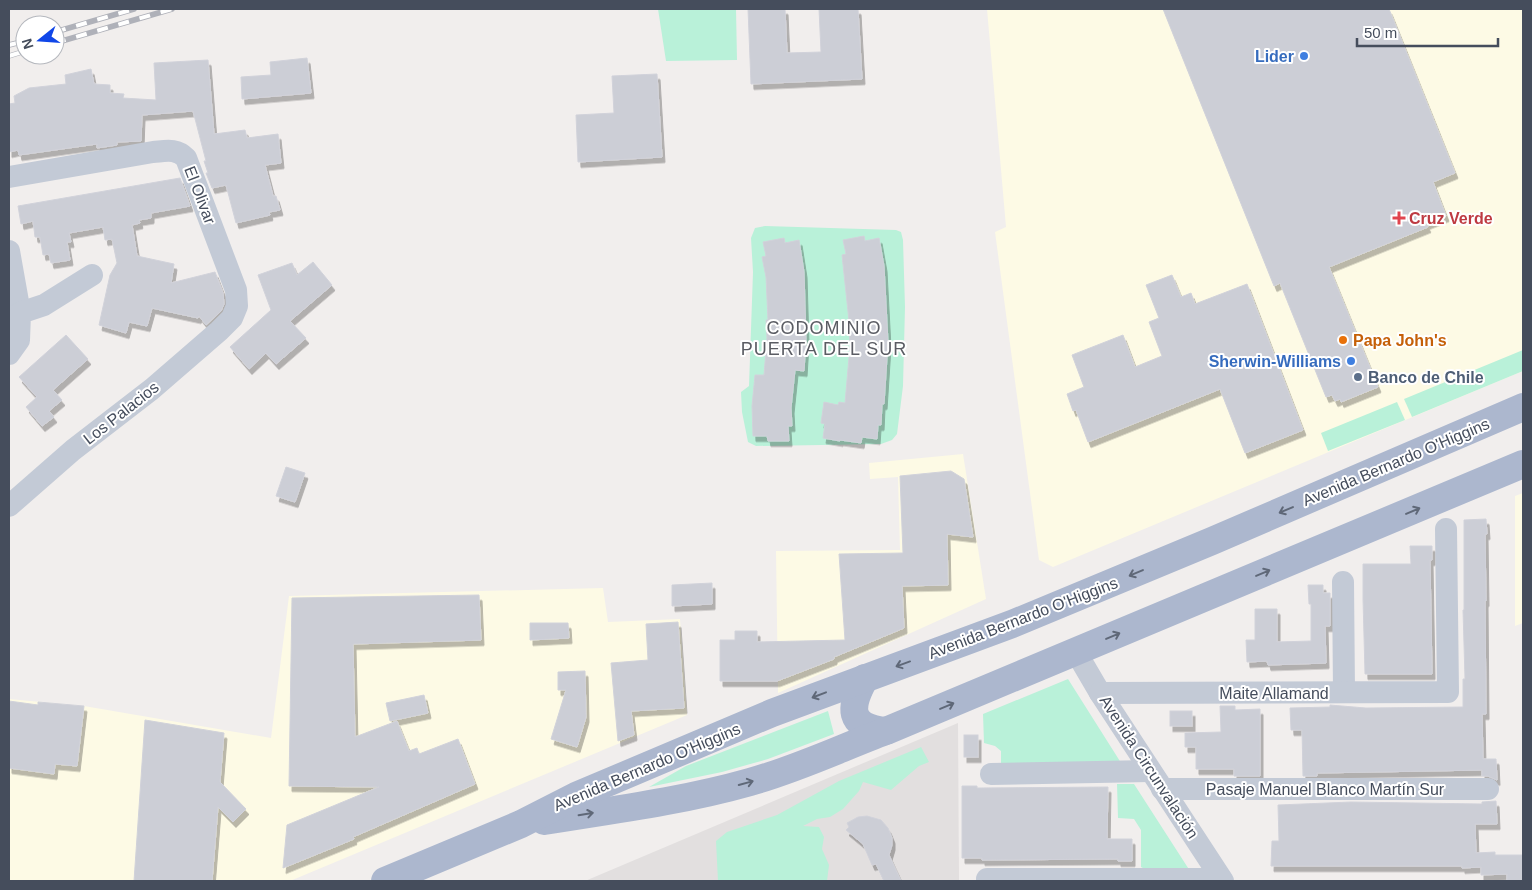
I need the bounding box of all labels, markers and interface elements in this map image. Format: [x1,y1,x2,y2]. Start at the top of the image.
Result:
north arrow [15,15,65,65]
scale bar [1357,15,1498,47]
text: 50 m [1364,24,1397,41]
text: N [18,37,37,51]
place label: Lider [1255,48,1294,65]
marker: Lider [1298,50,1310,62]
street label: El Olivar [181,164,219,227]
place label: Cruz Verde [1409,210,1493,227]
marker: Cruz Verde [1393,212,1405,224]
district label: CODOMINIO PUERTA DEL SUR [741,318,907,359]
place label: Papa John's [1353,332,1447,349]
marker: Papa John's [1337,334,1349,346]
place label: Sherwin-Williams [1209,353,1341,370]
marker: Sherwin-Williams [1345,355,1357,367]
place label: Banco de Chile [1368,369,1484,386]
marker: Banco de Chile [1352,371,1364,383]
street label: Los Palacios [80,378,162,448]
street label: Avenida Bernardo O'Higgins [1300,415,1492,509]
one-way arrow [1279,505,1294,515]
one-way arrow [1405,505,1420,515]
one-way arrow [1255,568,1270,578]
one-way arrow [1129,569,1144,578]
street label: Avenida Bernardo O'Higgins [926,574,1120,662]
one-way arrow [1105,631,1120,641]
one-way arrow [896,660,912,669]
street label: Maite Allamand [1219,685,1329,702]
one-way arrow [812,691,827,701]
street label: Avenida Circunvalación [1096,692,1202,842]
one-way arrow [939,700,954,710]
street label: Avenida Bernardo O'Higgins [551,720,743,814]
one-way arrow [737,778,753,788]
street label: Pasaje Manuel Blanco Martín Sur [1206,781,1445,798]
one-way arrow [578,809,594,819]

